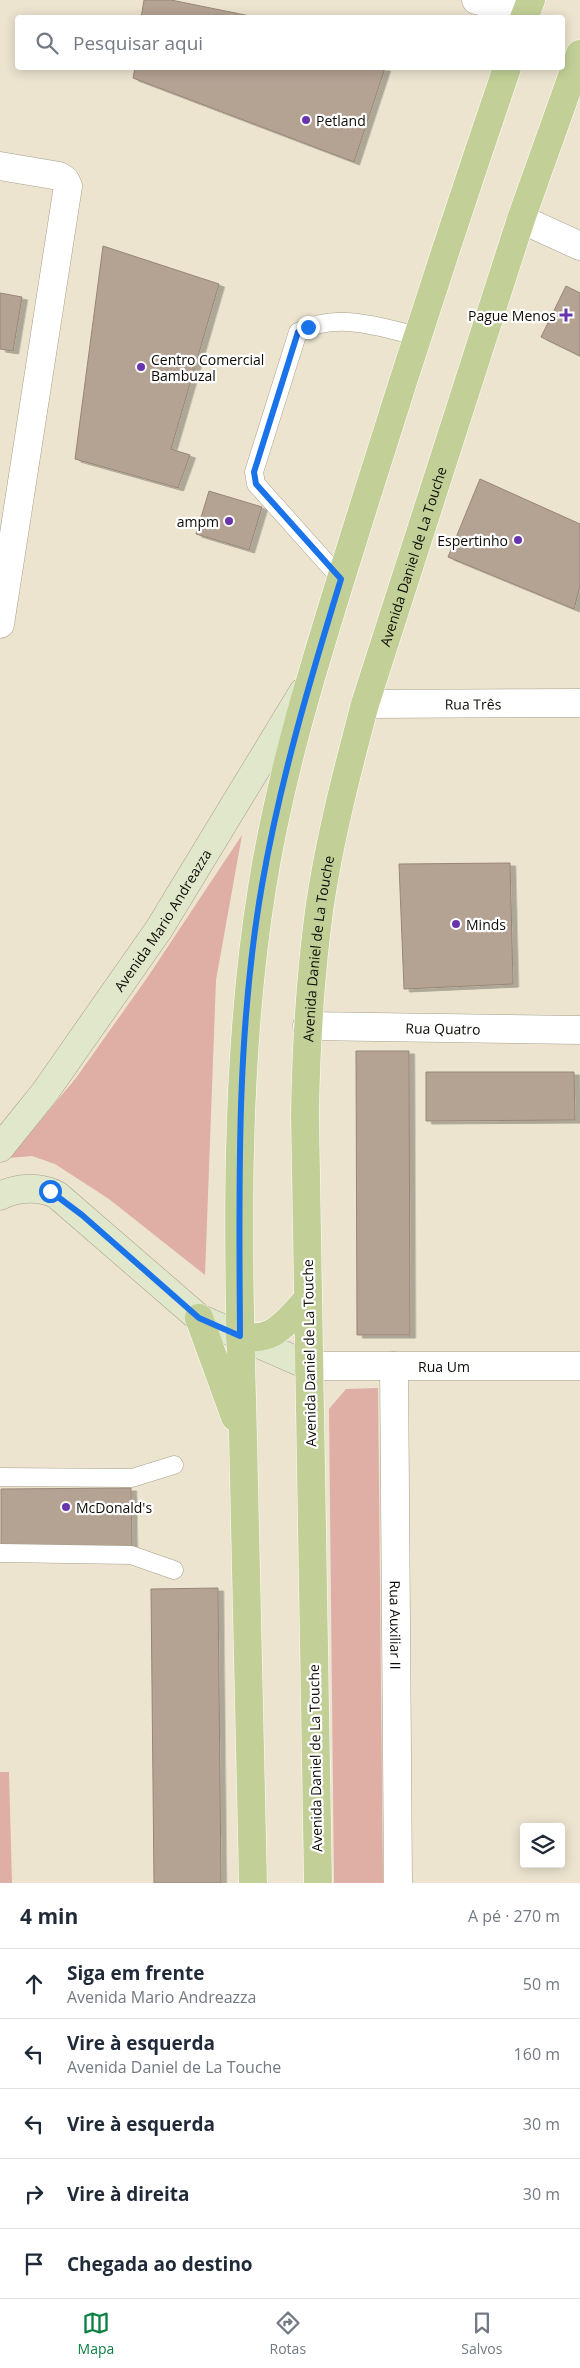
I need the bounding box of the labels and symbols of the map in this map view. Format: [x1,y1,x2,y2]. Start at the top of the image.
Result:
place label: Petland [316,111,366,130]
marker: Petland [300,114,312,126]
place label: Pague Menos [468,306,556,325]
marker: Pague Menos [560,309,572,321]
route end [297,316,320,339]
place label: Centro Comercial Bambuzal [151,350,264,385]
marker: Centro Comercial Bambuzal [135,361,147,373]
street label: Avenida Daniel de La Touche [375,464,450,649]
place label: ampm [177,512,219,531]
marker: ampm [223,515,235,527]
place label: Espertinho [437,531,508,550]
marker: Espertinho [512,534,524,546]
street label: Rua Três [445,694,502,713]
street label: Avenida Mario Andreazza [109,845,215,995]
street label: Avenida Daniel de La Touche [298,854,338,1043]
place label: Minds [466,915,506,934]
marker: Minds [450,918,462,930]
street label: Rua Quatro [405,1018,481,1038]
route start [39,1180,62,1203]
street label: Avenida Daniel de La Touche [298,1259,320,1447]
street label: Rua Um [418,1357,470,1376]
place label: McDonald's [76,1498,152,1517]
marker: McDonald's [60,1501,72,1513]
street label: Rua Auxiliar II [386,1580,406,1670]
street label: Avenida Daniel de La Touche [304,1664,326,1852]

